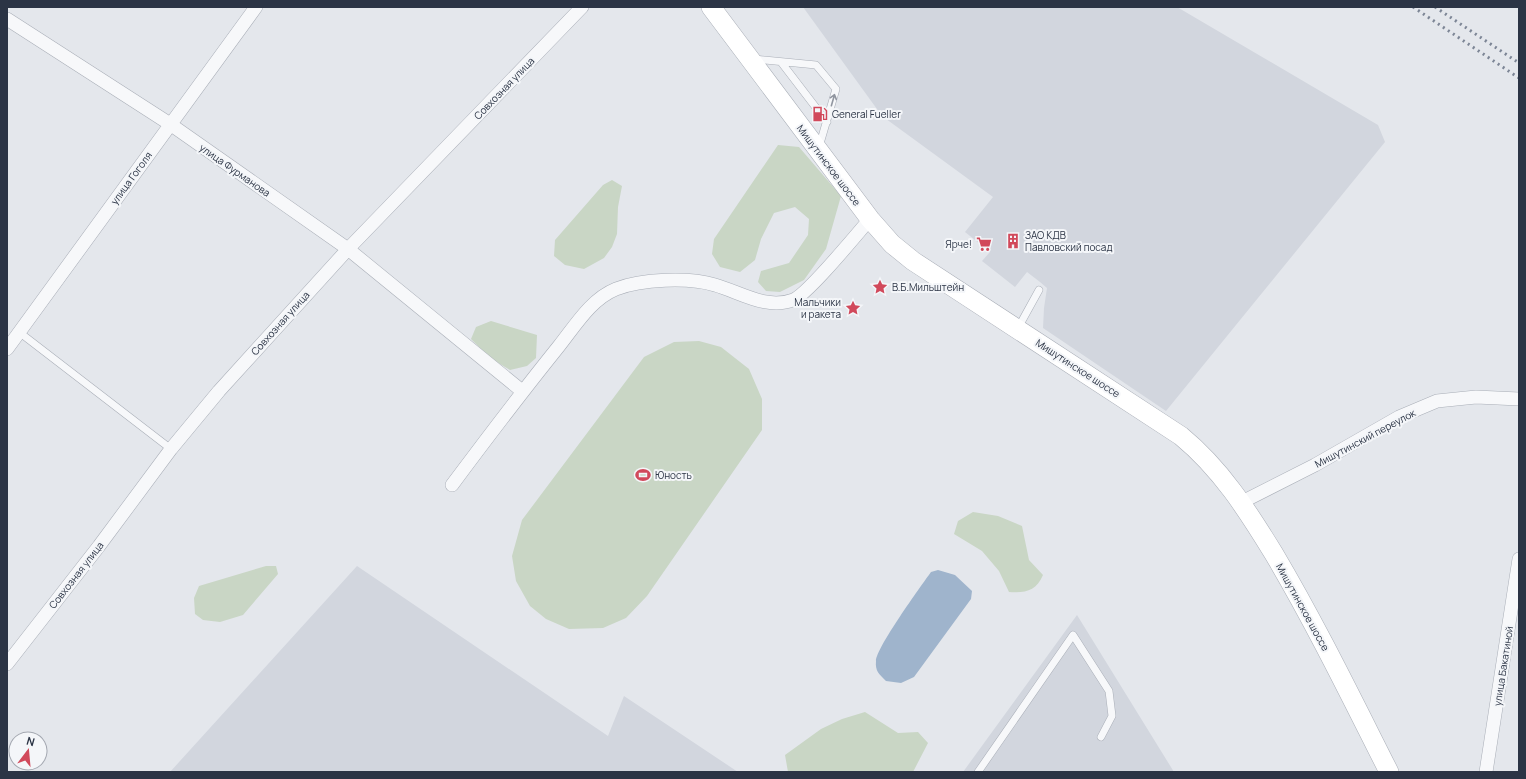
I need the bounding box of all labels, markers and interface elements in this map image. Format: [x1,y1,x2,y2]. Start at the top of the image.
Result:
street label: Совхозная улица [471,54,537,122]
one-way arrow [830,94,837,107]
fuel station icon: General Fueller [811,105,829,123]
place label: General Fueller [832,107,901,121]
street label: Мишутинское шоссе [794,122,864,208]
street label: улица Фурманова [197,140,273,200]
street label: улица Гоголя [107,149,155,207]
place label: ЗАО КДВ Павловский посад [1025,228,1112,254]
building icon: ЗАО КДВ Павловский посад [1004,232,1022,250]
supermarket icon: Ярче! [975,235,993,253]
place label: Ярче! [945,237,972,251]
place icon: В.Б.Мильштейн [871,278,889,296]
place label: В.Б.Мильштейн [892,280,964,294]
street label: Совхозная улица [247,288,313,358]
place label: Мальчики и ракета [794,295,841,321]
place icon: Мальчики и ракета [844,299,862,317]
street label: Мишутинское шоссе [1033,335,1123,401]
street label: Мишутинский переулок [1312,405,1419,471]
sports icon: Юность [634,466,652,484]
place label: Юность [655,468,692,482]
street label: Совхозная улица [45,539,107,611]
street label: Мишутинское шоссе [1273,561,1333,653]
street label: улица Бакатиной [1490,625,1516,707]
north arrow [8,731,48,771]
text: N [25,733,37,749]

